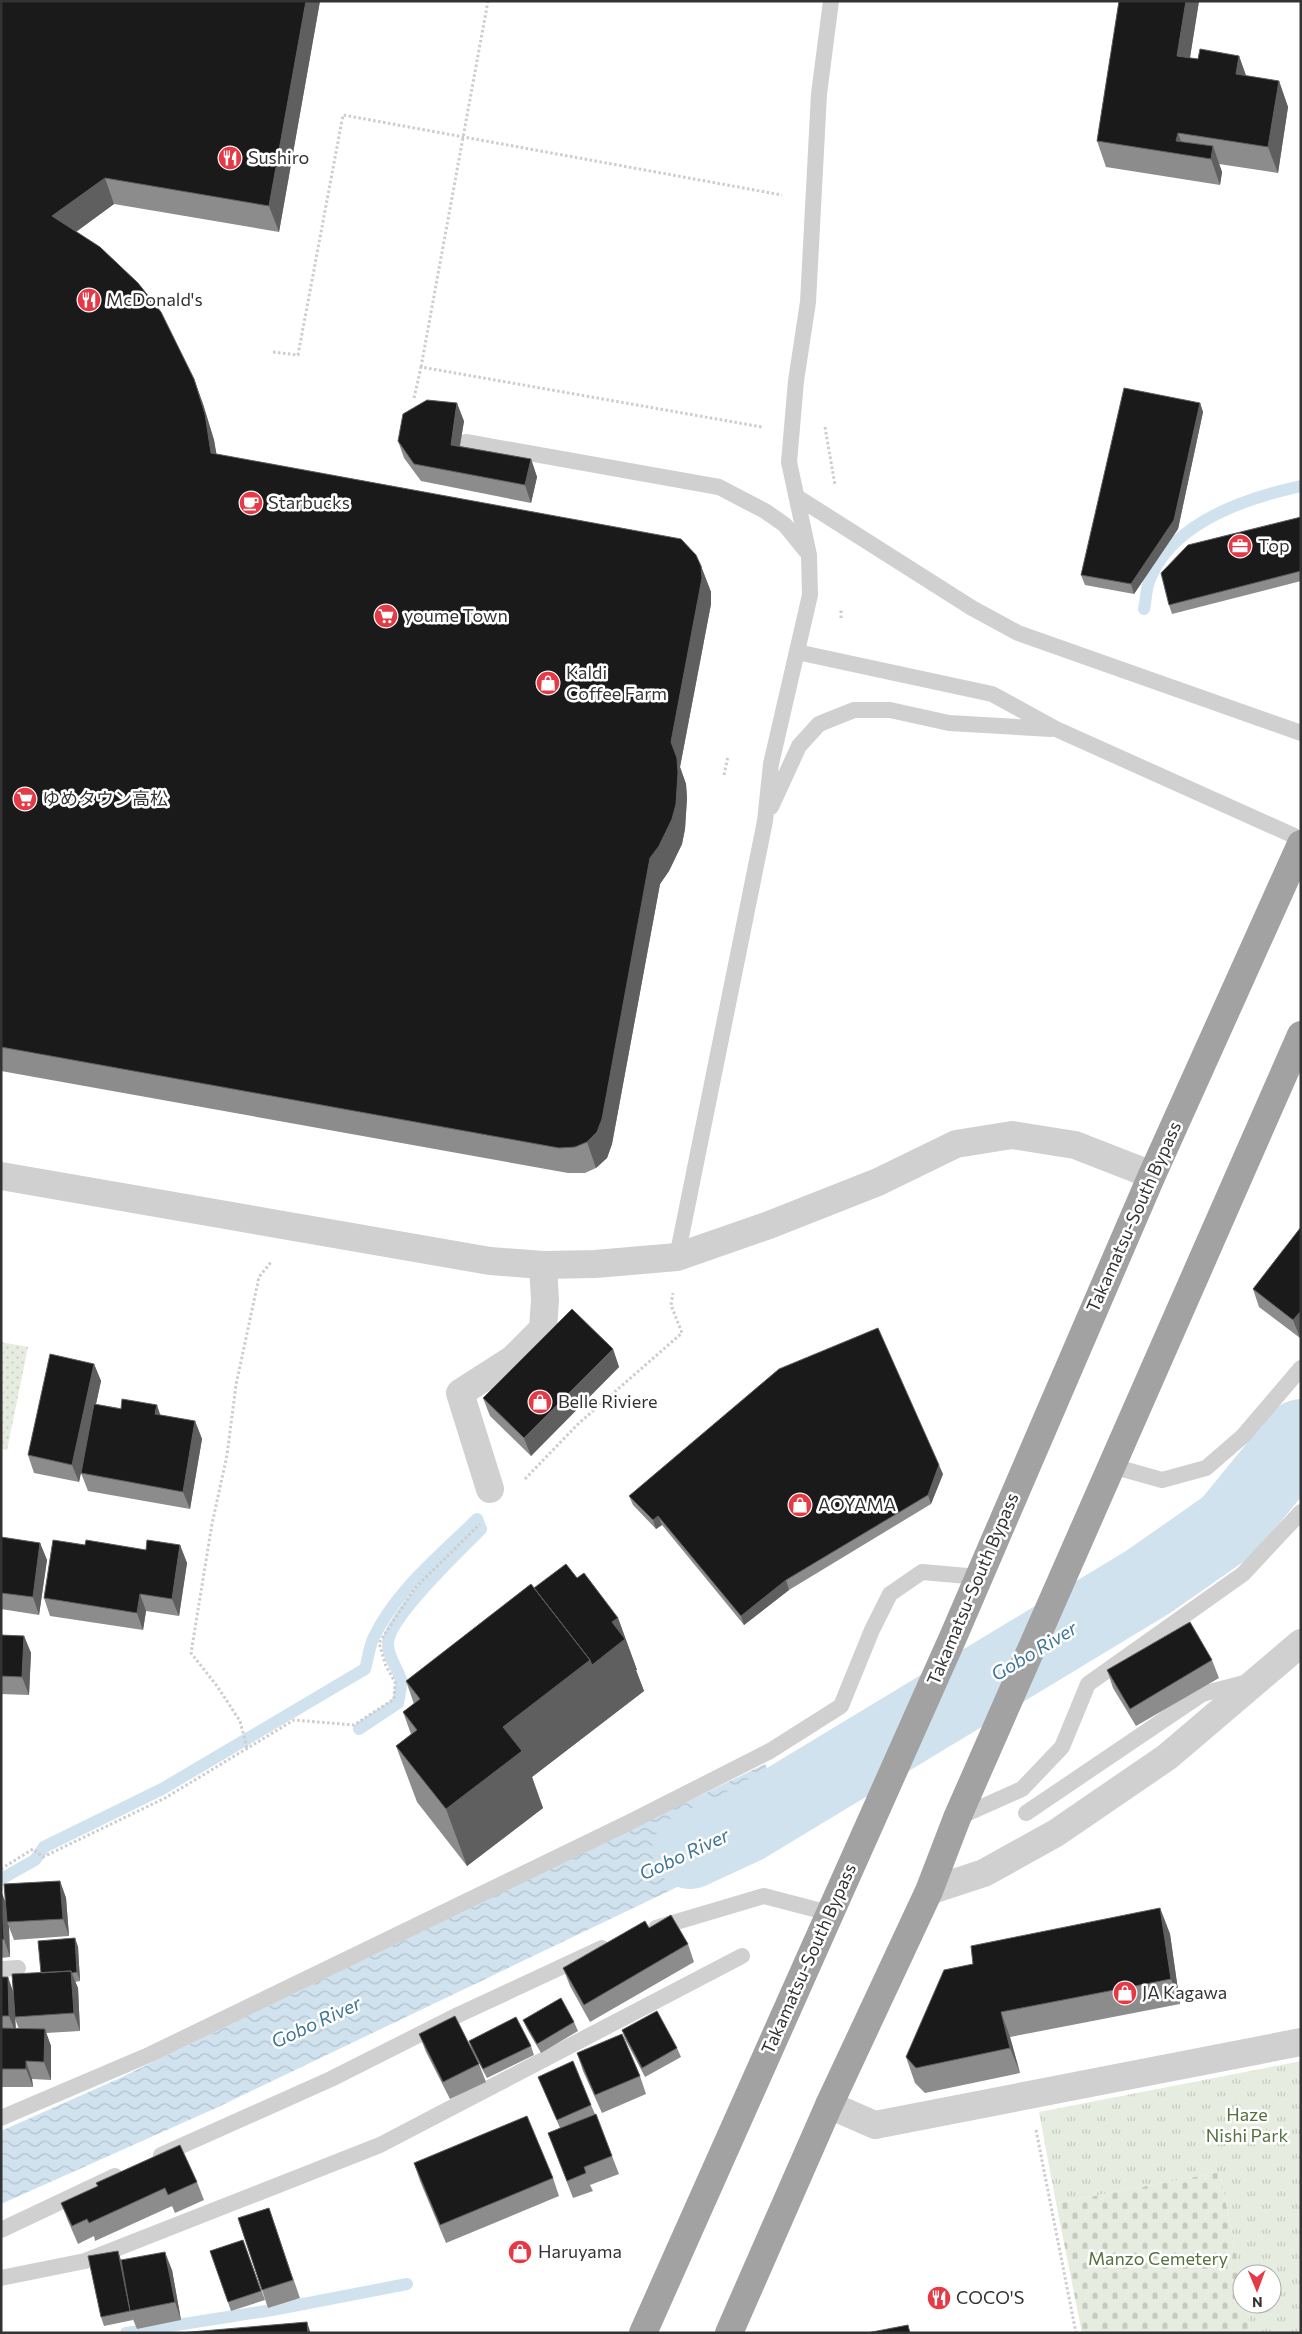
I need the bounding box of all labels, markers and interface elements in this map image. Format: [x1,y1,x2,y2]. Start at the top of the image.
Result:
restaurant icon: Sushiro [217,145,243,171]
place label: Sushiro [248,146,309,168]
restaurant icon: McDonald's [76,287,102,313]
place label: McDonald's [106,288,203,310]
cafe icon: Starbucks [238,490,264,516]
place label: Starbucks [268,491,350,513]
office icon: Top [1227,533,1253,559]
place label: Top [1258,534,1290,556]
supermarket icon: youme Town [373,603,399,629]
place label: youme Town [404,604,508,626]
place label: Kaldi Coffee Farm [566,661,667,704]
shop icon: Kaldi Coffee Farm [535,670,561,696]
supermarket icon: ゆめタウン高松 [12,786,38,812]
place label: ゆめタウン高松 [42,787,168,809]
street label: Takamatsu-South Bypass [1081,1118,1185,1315]
shop icon: Belle Riviere [527,1389,553,1415]
place label: Belle Riviere [558,1390,658,1412]
street label: Takamatsu-South Bypass [922,1489,1023,1688]
shop icon: AOYAMA [787,1492,813,1518]
place label: AOYAMA [818,1493,896,1515]
water label: Gobo River [987,1615,1082,1685]
water label: Gobo River [635,1822,734,1884]
street label: Takamatsu-South Bypass [756,1860,860,2057]
shop icon: JA Kagawa [1112,1980,1138,2006]
place label: JA Kagawa [1142,1981,1227,2003]
water label: Gobo River [267,1990,366,2052]
park label: Haze Nishi Park [1206,2103,1288,2146]
shop icon: Haruyama [507,2239,533,2265]
place label: Haruyama [538,2240,622,2262]
park label: Manzo Cemetery [1088,2247,1228,2269]
north arrow [1232,2264,1282,2314]
restaurant icon: COCO'S [926,2285,952,2311]
place label: COCO'S [956,2286,1024,2308]
text: N [1252,2294,1263,2311]

